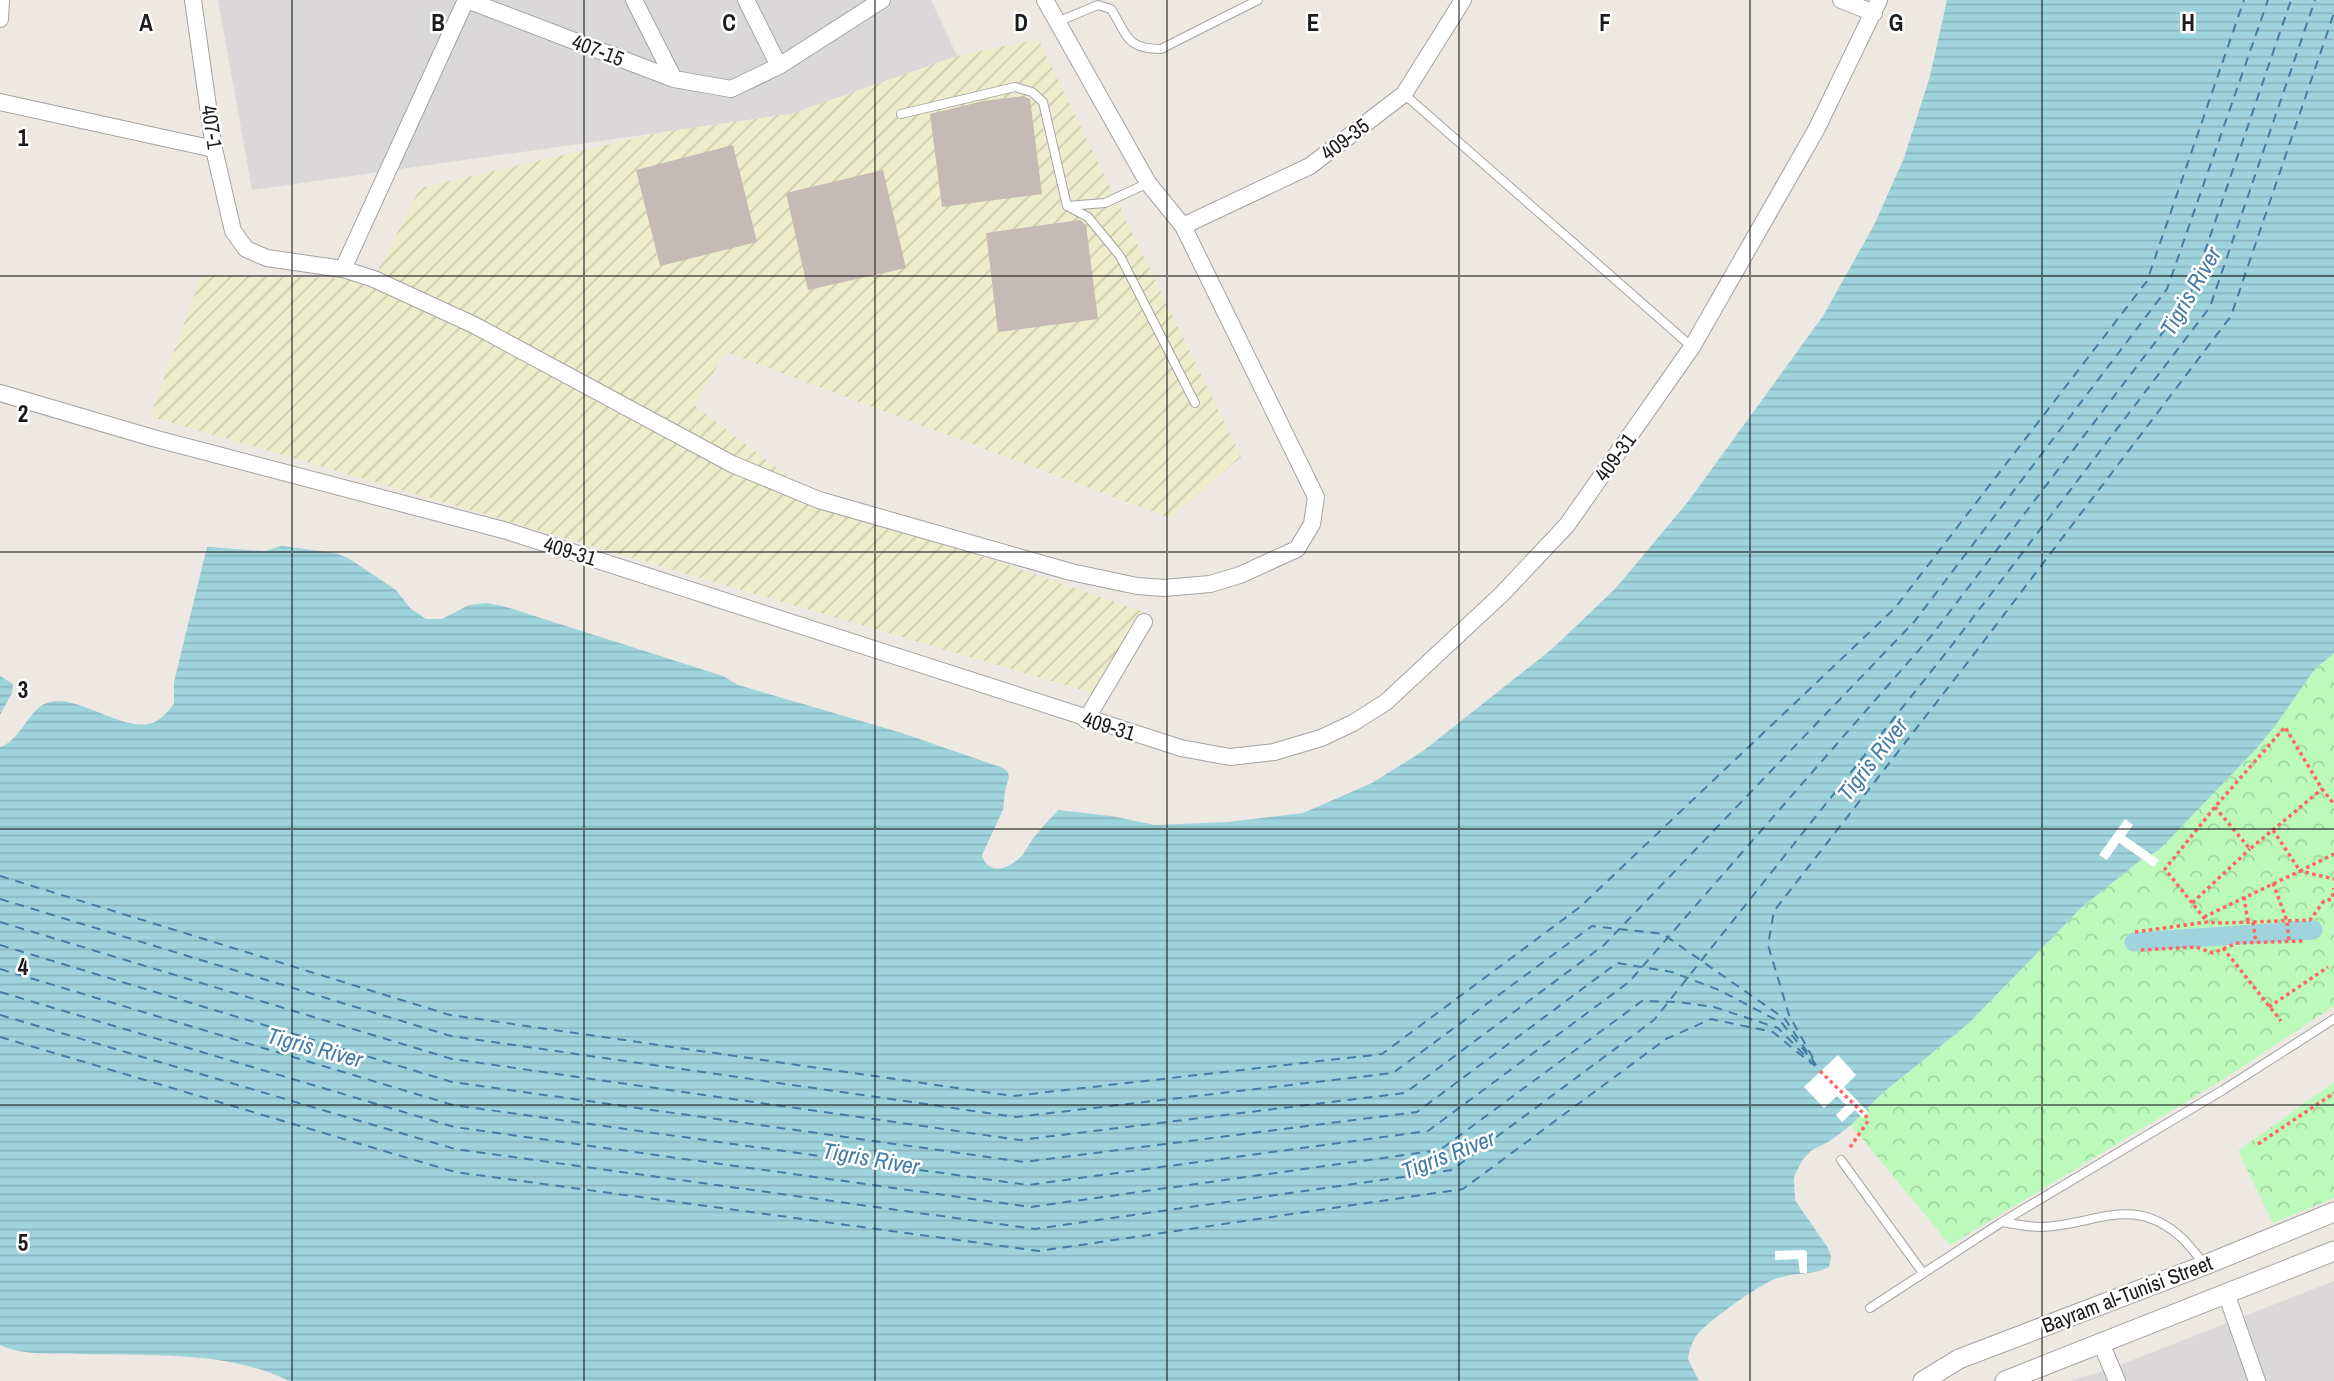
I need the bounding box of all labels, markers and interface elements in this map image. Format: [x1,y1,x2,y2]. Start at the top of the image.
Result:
text: A [139,7,153,38]
text: B [431,7,445,38]
text: C [722,7,736,38]
text: D [1014,7,1028,38]
text: E [1307,7,1319,38]
text: F [1599,7,1611,38]
text: G [1889,7,1903,38]
text: H [2181,7,2195,38]
street label: 407-15 [568,27,628,73]
street label: 407-1 [194,103,230,151]
street label: 409-35 [1315,111,1375,167]
text: 1 [18,122,29,153]
water label: Tigris River [2152,240,2228,341]
text: 2 [18,398,28,429]
street label: 409-31 [1588,426,1643,487]
street label: 409-31 [540,529,600,573]
text: 3 [18,674,28,705]
street label: 409-31 [1079,704,1139,748]
water label: Tigris River [1830,710,1915,807]
text: 4 [18,951,29,982]
water label: Tigris River [264,1019,367,1075]
water label: Tigris River [1397,1122,1500,1186]
water label: Tigris River [820,1134,922,1182]
text: 5 [18,1227,28,1258]
street label: Bayram al-Tunisi Street [2038,1248,2217,1340]

